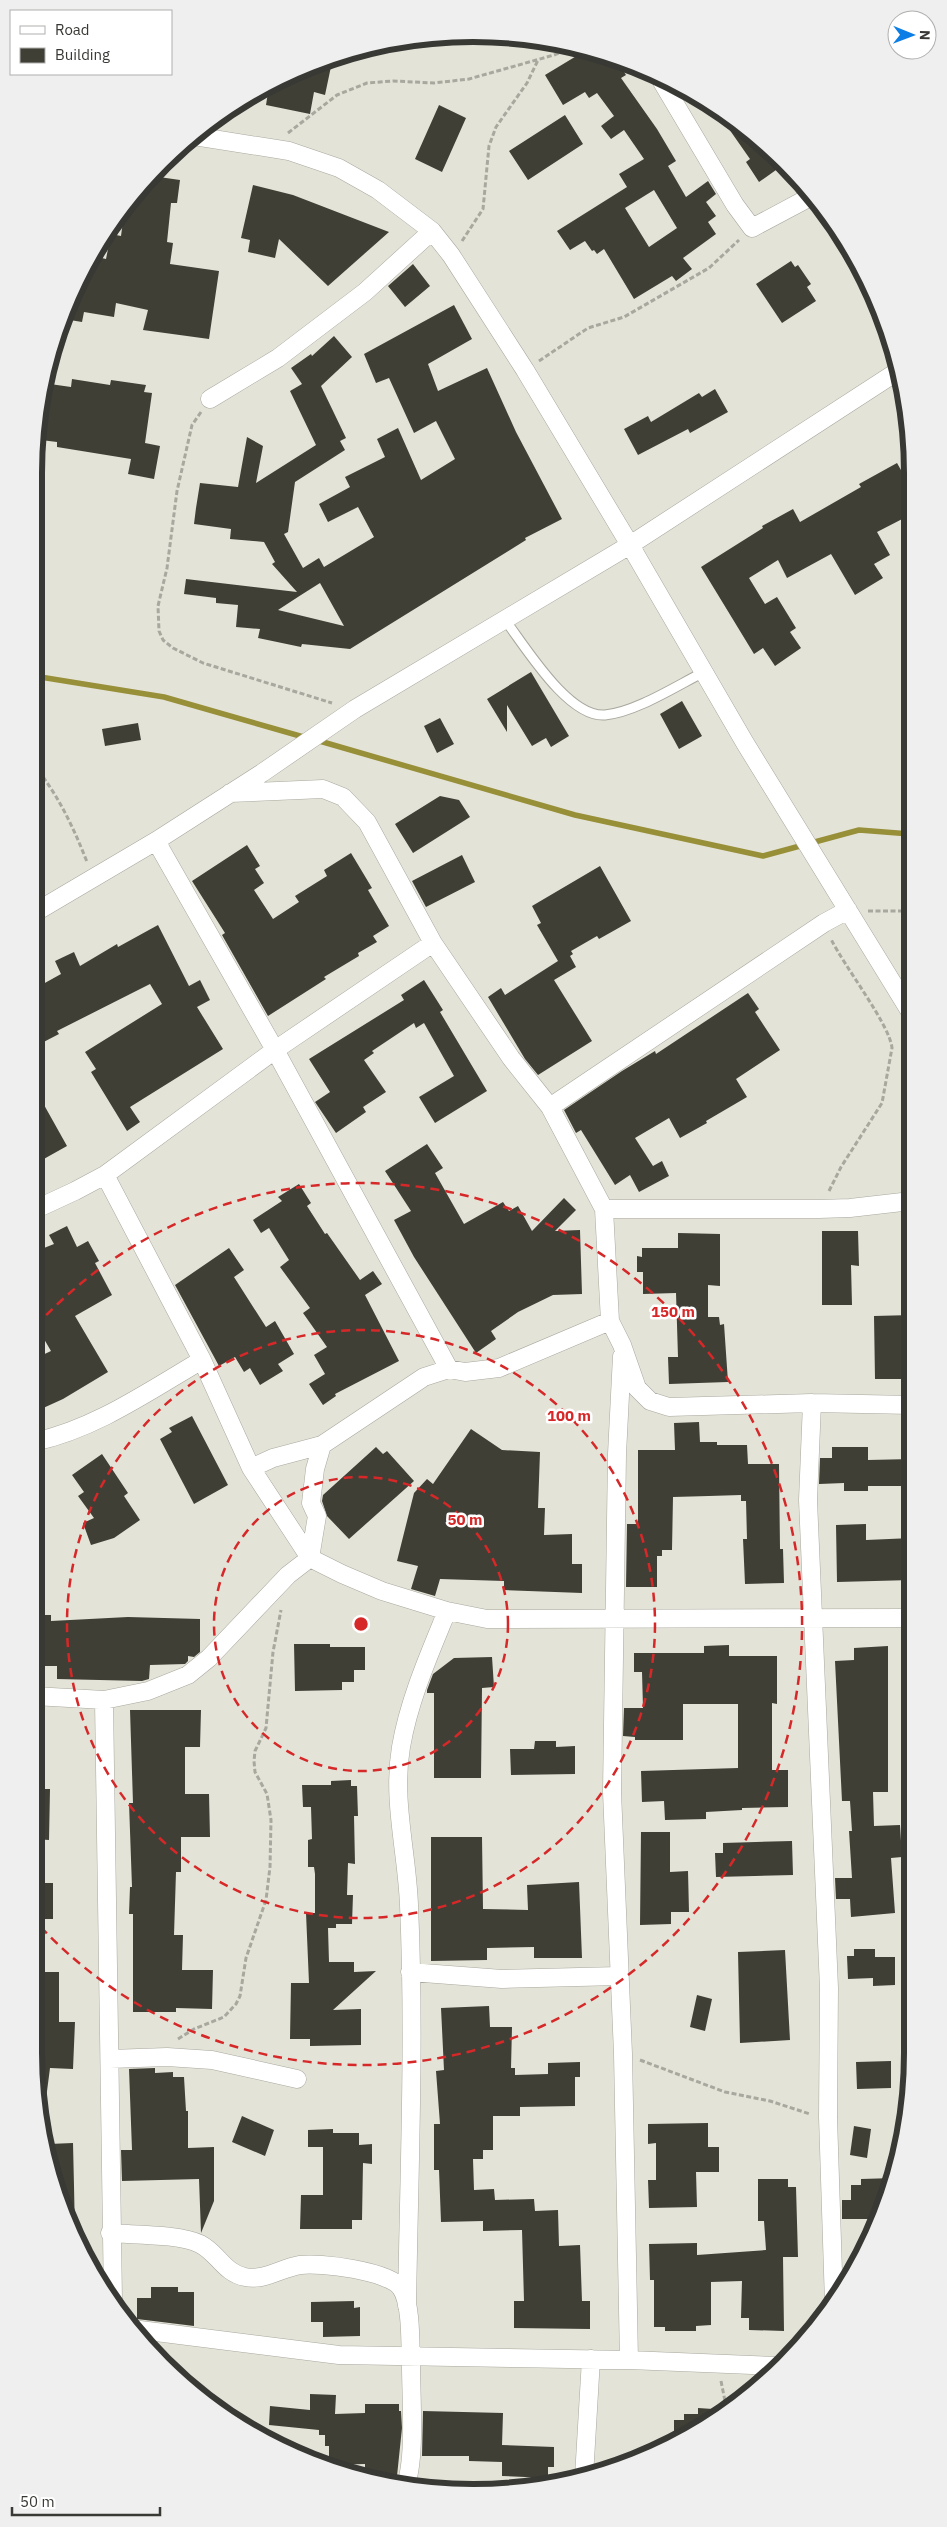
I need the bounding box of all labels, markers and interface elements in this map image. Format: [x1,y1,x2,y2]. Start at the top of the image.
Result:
legend [10,10,172,75]
north arrow [887,10,937,60]
text: Road [55,20,90,39]
text: N [916,30,934,40]
text: Building [55,45,110,64]
text: 150 m [651,1302,695,1321]
text: 100 m [547,1406,591,1425]
text: 50 m [448,1510,482,1529]
centre of rings [352,1615,370,1633]
scale bar [12,2484,160,2516]
text: 50 m [20,2492,55,2511]

